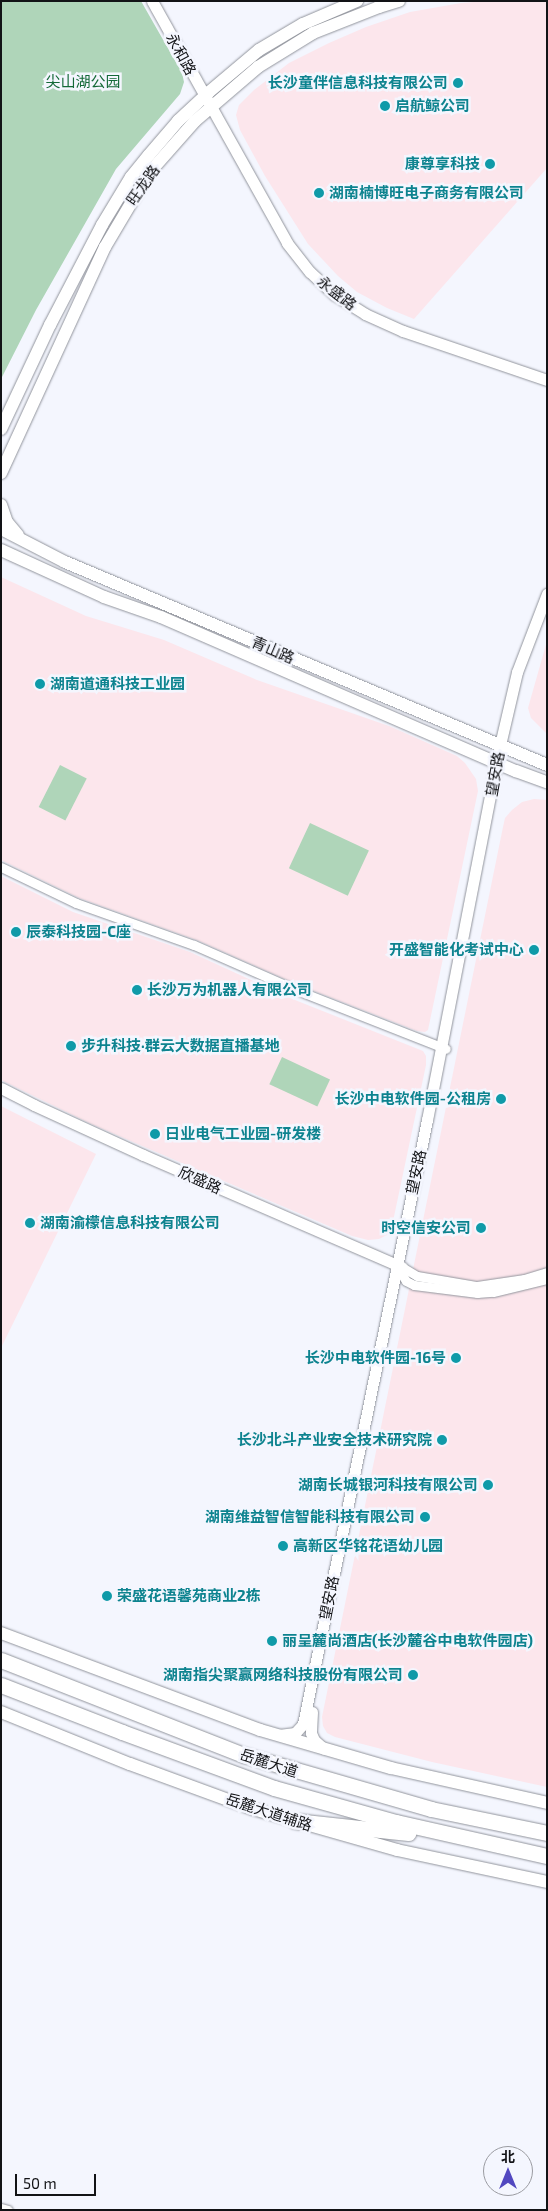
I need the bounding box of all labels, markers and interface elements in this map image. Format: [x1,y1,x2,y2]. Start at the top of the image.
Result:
street label: 永和路 [162,30,200,78]
park label: 尖山湖公园 [46,73,120,91]
place label: 长沙童伴信息科技有限公司 [268,74,448,92]
marker: 长沙童伴信息科技有限公司 [452,77,464,89]
place label: 启航鲸公司 [395,97,470,115]
marker: 启航鲸公司 [379,100,391,112]
place label: 康尊享科技 [405,155,480,173]
marker: 康尊享科技 [484,158,496,170]
street label: 旺龙路 [123,161,163,209]
place label: 湖南楠博旺电子商务有限公司 [329,184,524,202]
marker: 湖南楠博旺电子商务有限公司 [313,187,325,199]
street label: 永盛路 [314,272,360,314]
street label: 青山路 [249,633,297,667]
place label: 湖南道通科技工业园 [50,675,185,693]
marker: 湖南道通科技工业园 [34,678,46,690]
street label: 望安路 [482,750,508,798]
place label: 辰泰科技园-C座 [26,923,131,941]
marker: 辰泰科技园-C座 [10,926,22,938]
place label: 开盛智能化考试中心 [389,941,524,959]
marker: 开盛智能化考试中心 [528,944,540,956]
place label: 长沙万为机器人有限公司 [147,981,312,999]
marker: 长沙万为机器人有限公司 [131,984,143,996]
place label: 步升科技·群云大数据直播基地 [81,1037,280,1055]
marker: 步升科技·群云大数据直播基地 [65,1040,77,1052]
place label: 长沙中电软件园-公租房 [335,1090,491,1108]
marker: 长沙中电软件园-公租房 [495,1093,507,1105]
place label: 日业电气工业园-研发楼 [165,1125,321,1143]
marker: 日业电气工业园-研发楼 [149,1128,161,1140]
street label: 望安路 [403,1148,429,1196]
street label: 欣盛路 [176,1163,224,1197]
place label: 湖南渝檬信息科技有限公司 [40,1214,220,1232]
marker: 湖南渝檬信息科技有限公司 [24,1217,36,1229]
place label: 时空信安公司 [381,1219,471,1237]
marker: 时空信安公司 [475,1222,487,1234]
place label: 长沙中电软件园-16号 [305,1349,446,1367]
marker: 长沙中电软件园-16号 [450,1352,462,1364]
place label: 长沙北斗产业安全技术研究院 [237,1431,432,1449]
marker: 长沙北斗产业安全技术研究院 [436,1434,448,1446]
place label: 湖南长城银河科技有限公司 [298,1476,478,1494]
marker: 湖南长城银河科技有限公司 [482,1479,494,1491]
place label: 湖南维益智信智能科技有限公司 [205,1508,415,1526]
marker: 湖南维益智信智能科技有限公司 [419,1511,431,1523]
place label: 高新区华铭花语幼儿园 [293,1537,443,1555]
marker: 高新区华铭花语幼儿园 [277,1540,289,1552]
street label: 望安路 [316,1574,342,1622]
place label: 荣盛花语馨苑商业2栋 [117,1587,261,1605]
marker: 荣盛花语馨苑商业2栋 [101,1590,113,1602]
place label: 丽呈麓尚酒店(长沙麓谷中电软件园店) [282,1632,533,1650]
marker: 丽呈麓尚酒店(长沙麓谷中电软件园店) [266,1635,278,1647]
place label: 湖南指尖聚赢网络科技股份有限公司 [163,1666,403,1684]
marker: 湖南指尖聚赢网络科技股份有限公司 [407,1669,419,1681]
street label: 岳麓大道 [238,1745,300,1781]
street label: 岳麓大道辅路 [223,1790,315,1834]
north arrow [483,2146,533,2196]
text: 北 [501,2148,515,2165]
scale bar [18,2164,99,2196]
text: 50 m [23,2174,57,2192]

